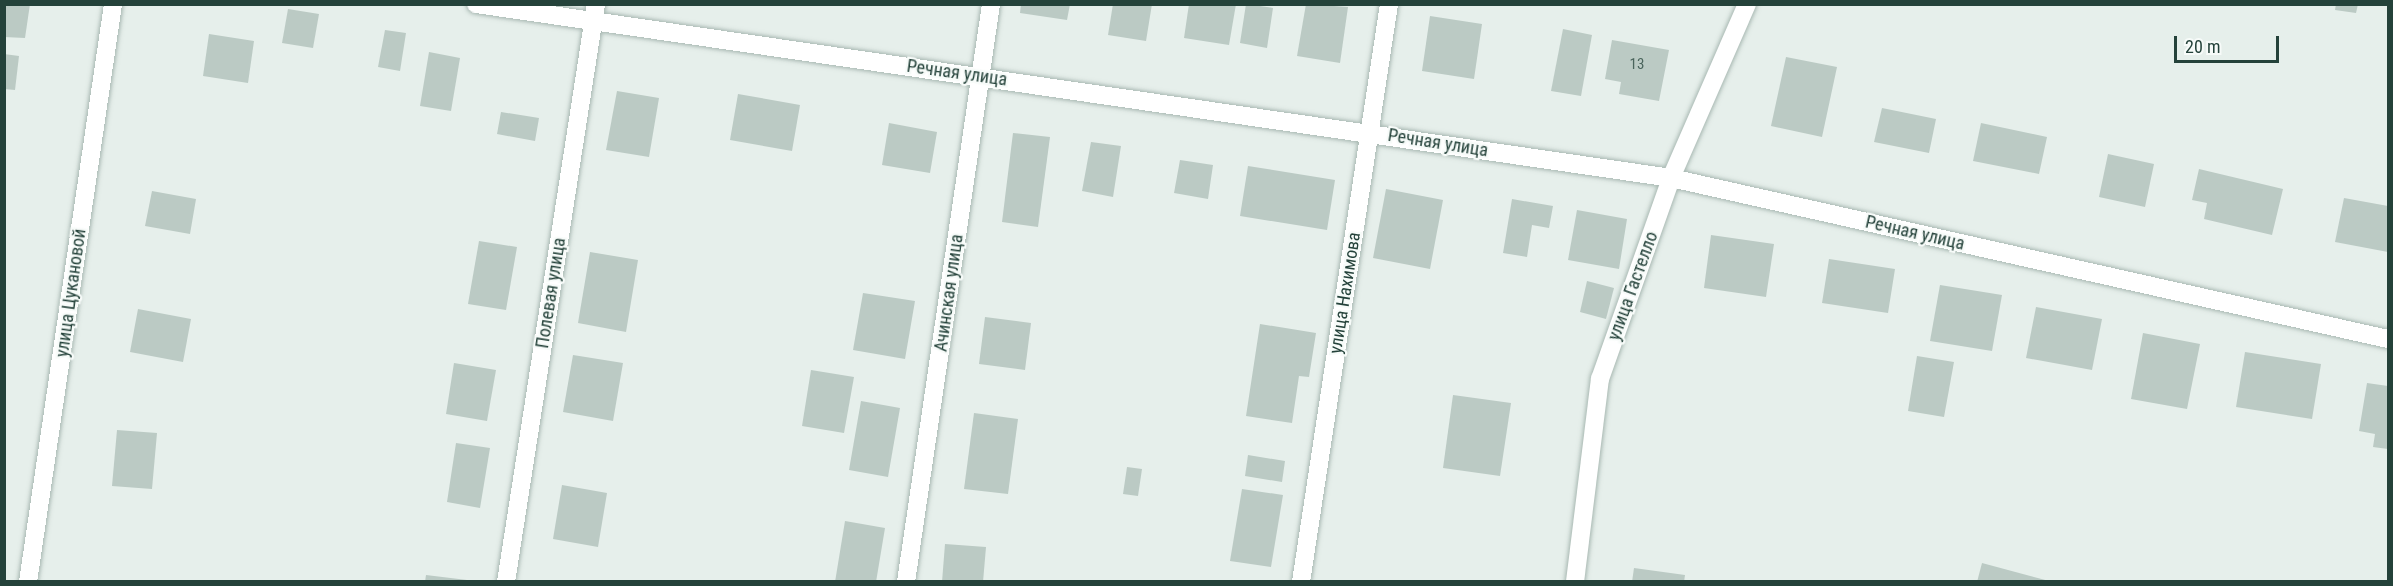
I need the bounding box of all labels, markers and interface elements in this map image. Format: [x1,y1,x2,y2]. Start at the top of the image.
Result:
scale bar [2177,24,2282,62]
text: 20 m [2185,36,2220,57]
street label: Речная улица [905,55,1009,91]
house number: 13 [1630,56,1644,74]
street label: Речная улица [1386,124,1490,162]
street label: Речная улица [1863,211,1967,255]
street label: улица Цукановой [51,227,91,359]
street label: улица Гастелло [1603,229,1663,343]
street label: улица Нахимова [1325,231,1365,355]
street label: Ачинская улица [930,233,968,353]
street label: Полевая улица [532,236,570,350]

